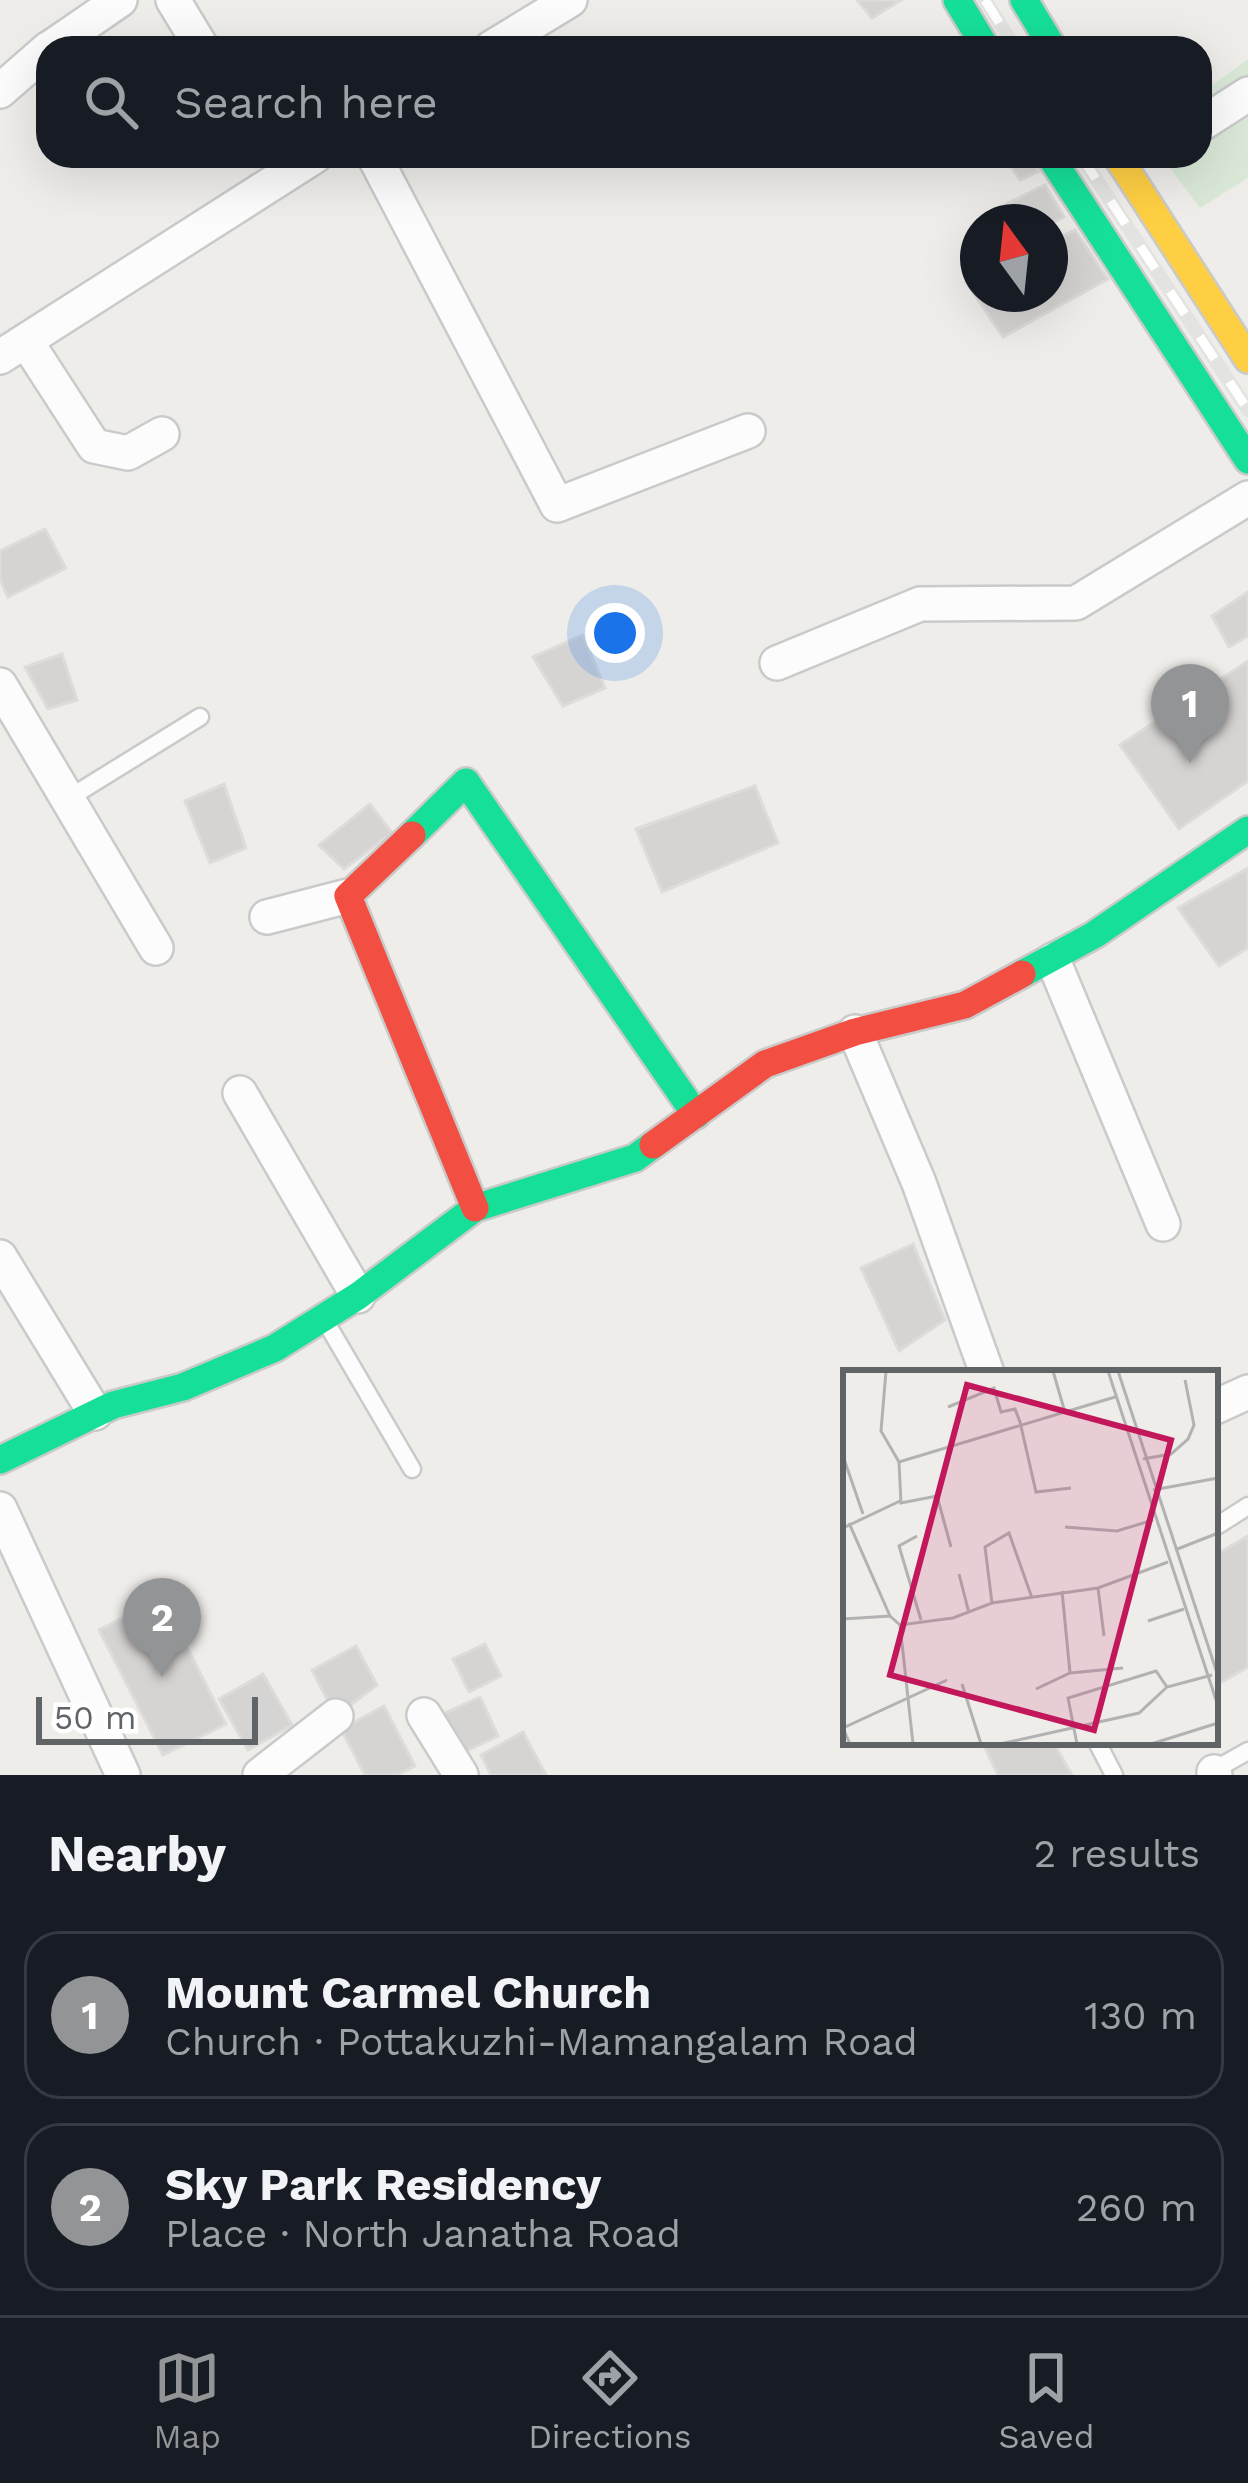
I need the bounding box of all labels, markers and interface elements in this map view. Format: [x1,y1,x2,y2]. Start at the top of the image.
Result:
search box [36,36,1212,168]
icon: search [78,69,144,135]
text: Search here [174,76,438,129]
north arrow [960,204,1068,312]
your location [585,603,645,663]
pin: 1 [1151,664,1229,763]
inset map [843,1370,1218,1745]
pin: 2 [123,1578,201,1677]
scale bar [36,1691,258,1744]
text: 50 m [54,1698,136,1737]
text: Nearby [48,1824,226,1883]
text: 2 results [1034,1831,1200,1876]
text: Mount Carmel Church [165,1966,651,2019]
text: 1 [82,1993,98,2038]
text: 130 m [1084,1993,1197,2038]
text: Church · Pottakuzhi-Mamangalam Road [165,2019,918,2064]
text: Sky Park Residency [165,2158,601,2211]
text: 2 [78,2185,102,2230]
text: 260 m [1076,2185,1197,2230]
text: Place · North Janatha Road [165,2211,681,2256]
tab: Map [154,2345,221,2456]
tab: Directions [528,2345,691,2456]
tab: Saved [999,2345,1094,2456]

